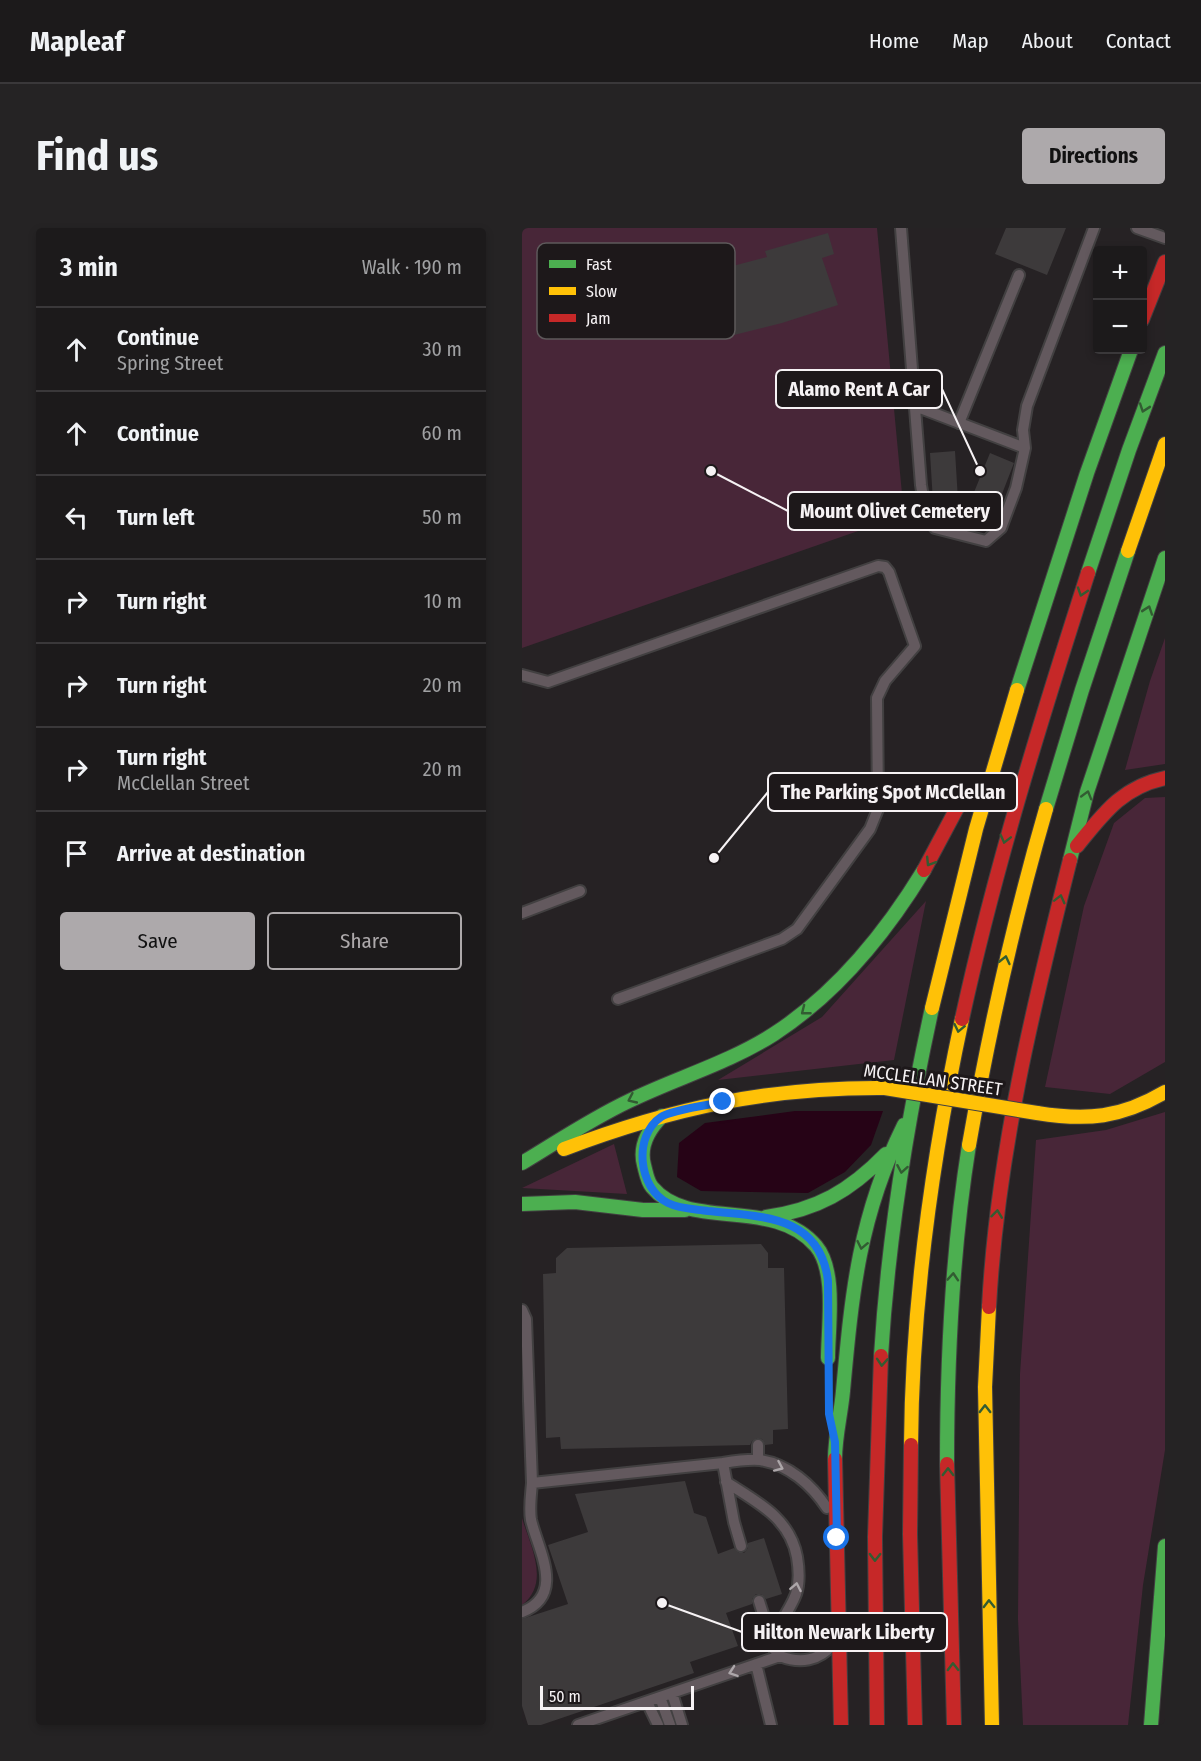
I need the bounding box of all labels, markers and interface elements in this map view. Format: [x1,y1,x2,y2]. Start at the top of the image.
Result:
text: Mapleaf [30,25,124,58]
text: Home [869,28,919,54]
text: Map [952,28,989,54]
text: About [1022,28,1073,54]
text: Contact [1106,28,1171,54]
button: Directions [1022,128,1165,184]
text: Find us [36,131,158,181]
legend [537,243,735,339]
map controls [1093,246,1147,354]
button: + [1093,246,1147,300]
text: 3 min [60,252,118,283]
text: Walk · 190 m [362,255,462,279]
text: Fast [586,255,613,274]
text: Slow [586,282,617,301]
button: − [1093,300,1147,354]
text: Jam [586,309,611,328]
text: Continue [117,324,199,351]
icon: ahead [60,333,93,366]
text: 30 m [422,337,462,361]
text: Spring Street [117,351,223,375]
callout: Alamo Rent A Car [776,370,942,408]
text: Alamo Rent A Car [787,377,930,401]
one-way arrow [1139,402,1151,412]
icon: ahead [60,417,93,450]
text: Continue [117,420,199,447]
text: 60 m [422,421,462,445]
callout: Mount Olivet Cemetery [788,492,1002,530]
text: Mount Olivet Cemetery [800,499,991,523]
icon: left [60,501,93,534]
text: Turn left [117,504,195,531]
text: 50 m [422,505,462,529]
icon: right [60,585,93,618]
one-way arrow [1077,587,1089,597]
text: Turn right [117,588,206,615]
text: 10 m [424,589,462,613]
one-way arrow [1140,605,1153,616]
icon: right [60,669,93,702]
text: Turn right [117,672,206,699]
text: 20 m [423,673,462,697]
text: Turn right [117,744,206,771]
icon: right [60,753,93,786]
text: 20 m [423,757,462,781]
text: McClellan Street [117,771,249,795]
callout: The Parking Spot McClellan [768,773,1017,811]
text: The Parking Spot McClellan [781,780,1005,804]
one-way arrow [1080,790,1092,801]
one-way arrow [1000,833,1012,843]
icon: arrive [60,837,93,870]
text: Arrive at destination [117,840,305,867]
one-way arrow [925,856,937,866]
one-way arrow [1052,895,1065,905]
button: Save [60,912,255,970]
button: Share [267,912,462,970]
one-way arrow [998,956,1011,966]
one-way arrow [801,1003,812,1014]
one-way arrow [953,1023,966,1033]
street label: MCCLELLAN STREET [862,1059,1004,1101]
route end [709,1088,735,1114]
one-way arrow [628,1092,639,1104]
one-way arrow [897,1164,909,1173]
one-way arrow [990,1210,1003,1219]
one-way arrow [856,1239,869,1249]
one-way arrow [946,1272,959,1281]
one-way arrow [876,1358,889,1367]
one-way arrow [979,1404,991,1413]
one-way arrow [773,1459,784,1471]
one-way arrow [942,1467,954,1476]
route start [823,1524,849,1550]
one-way arrow [868,1553,881,1562]
one-way arrow [789,1582,802,1592]
one-way arrow [983,1599,996,1608]
callout: Hilton Newark Liberty [742,1613,947,1651]
text: Hilton Newark Liberty [753,1620,935,1644]
one-way arrow [946,1662,959,1671]
one-way arrow [728,1664,739,1677]
scale bar [540,1683,694,1710]
text: 50 m [549,1687,581,1706]

